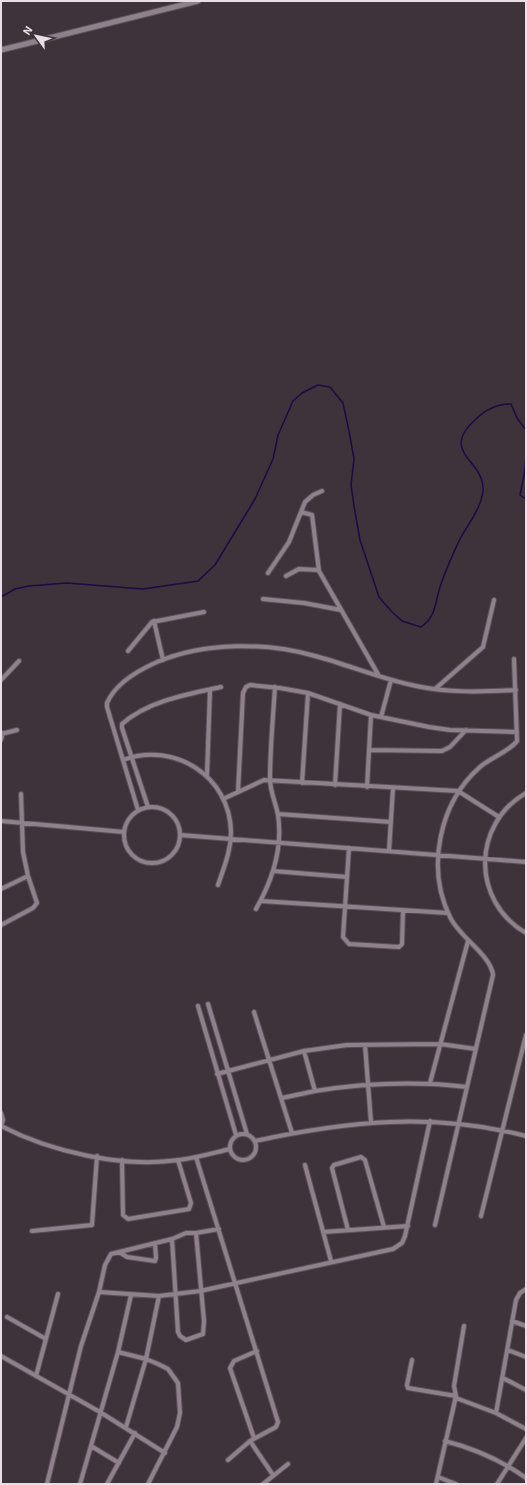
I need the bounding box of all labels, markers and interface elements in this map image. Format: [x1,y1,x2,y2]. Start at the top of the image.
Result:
north arrow [16,16,56,56]
text: N [20,23,35,37]

